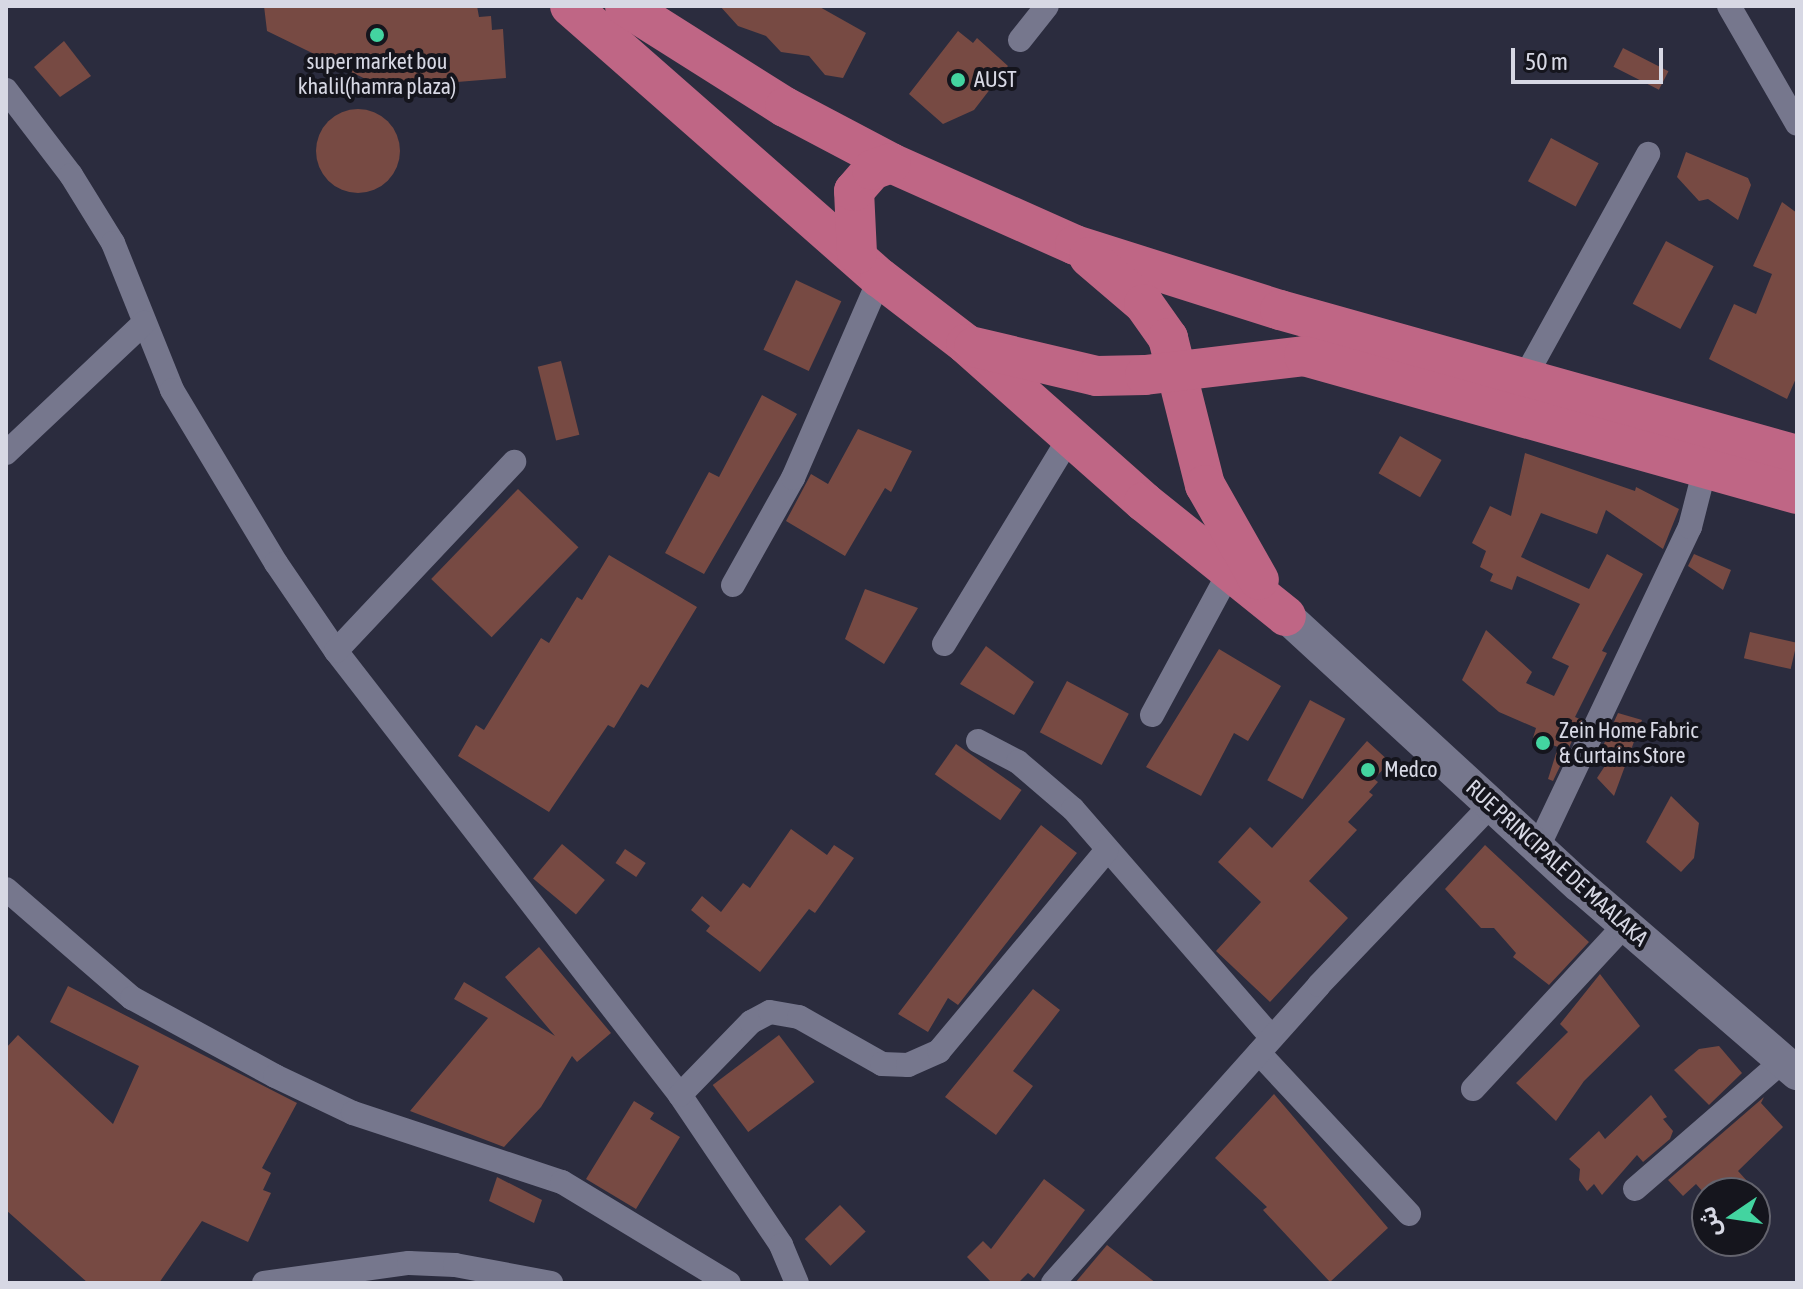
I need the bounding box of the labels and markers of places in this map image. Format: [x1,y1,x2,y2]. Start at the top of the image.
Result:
marker: super market bou khalil(hamra plaza) [368,26,386,44]
place label: super market bou khalil(hamra plaza) [298,48,456,100]
place label: AUST [974,67,1017,93]
marker: AUST [949,71,967,89]
place label: Zein Home Fabric & Curtains Store [1559,717,1698,768]
marker: Zein Home Fabric & Curtains Store [1534,734,1552,752]
place label: Medco [1384,757,1438,783]
marker: Medco [1359,761,1377,779]

